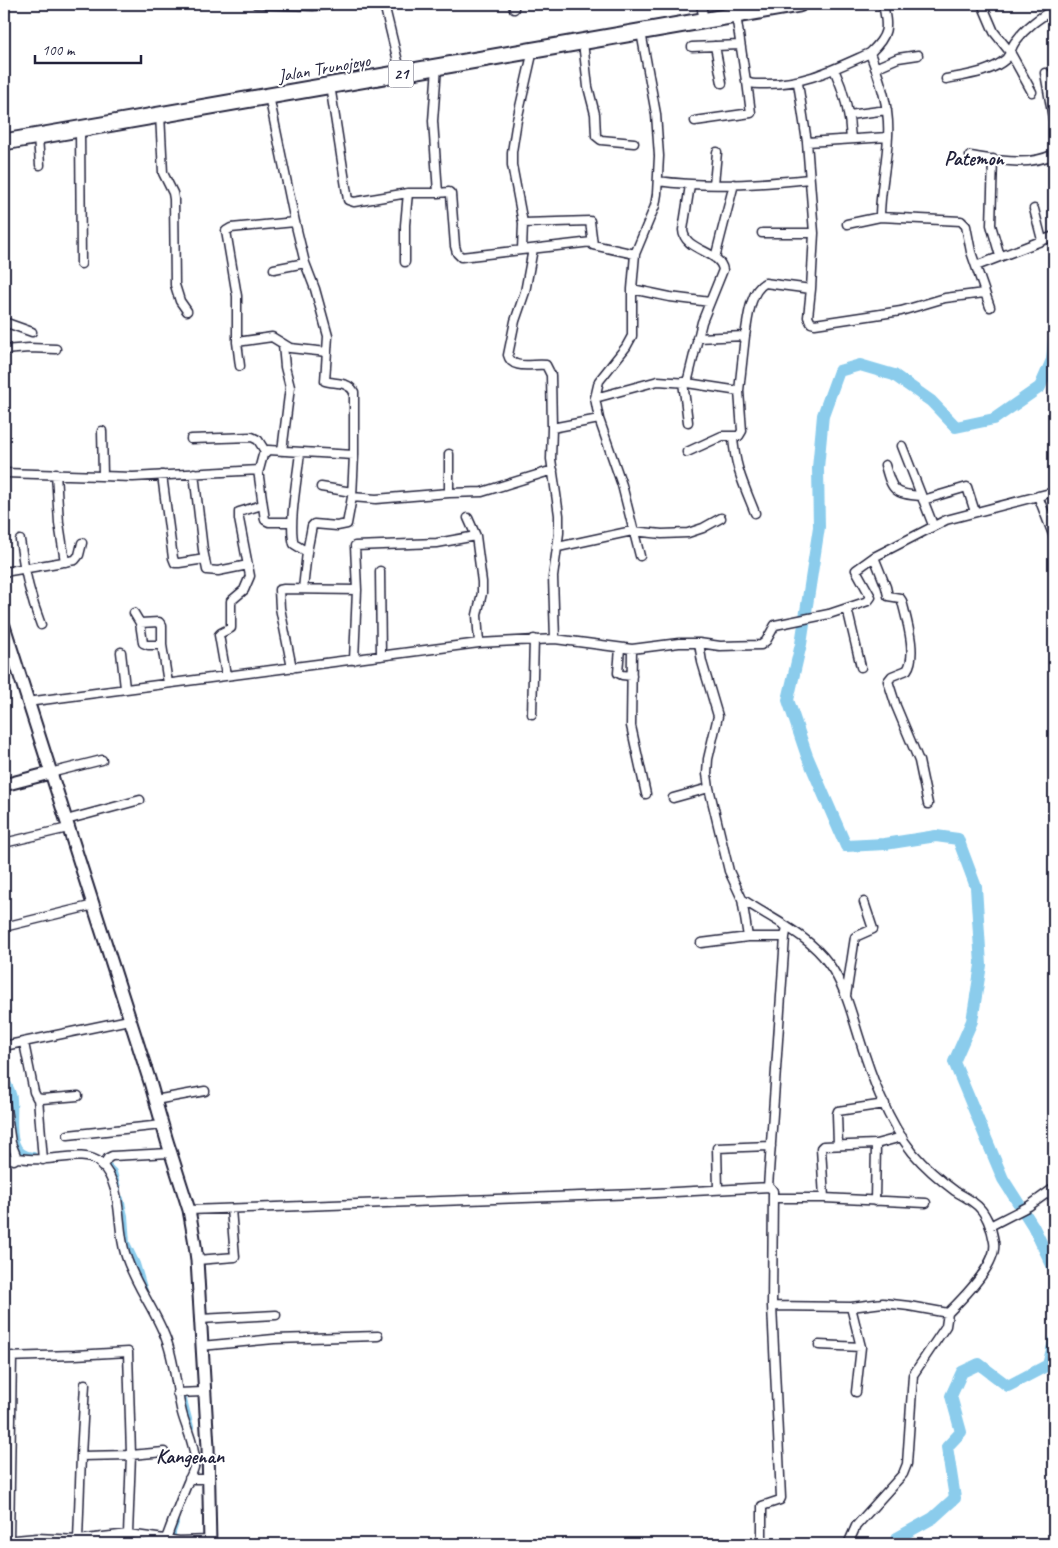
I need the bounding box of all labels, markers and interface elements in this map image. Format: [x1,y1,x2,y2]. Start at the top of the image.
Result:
scale bar [35,32,141,64]
text: 100 m [42,41,76,60]
street label: Jalan Trunojoyo [275,49,373,87]
road number: 21 [388,61,414,88]
district label: Patemon [944,146,1006,171]
district label: Kangenan [156,1444,225,1469]

